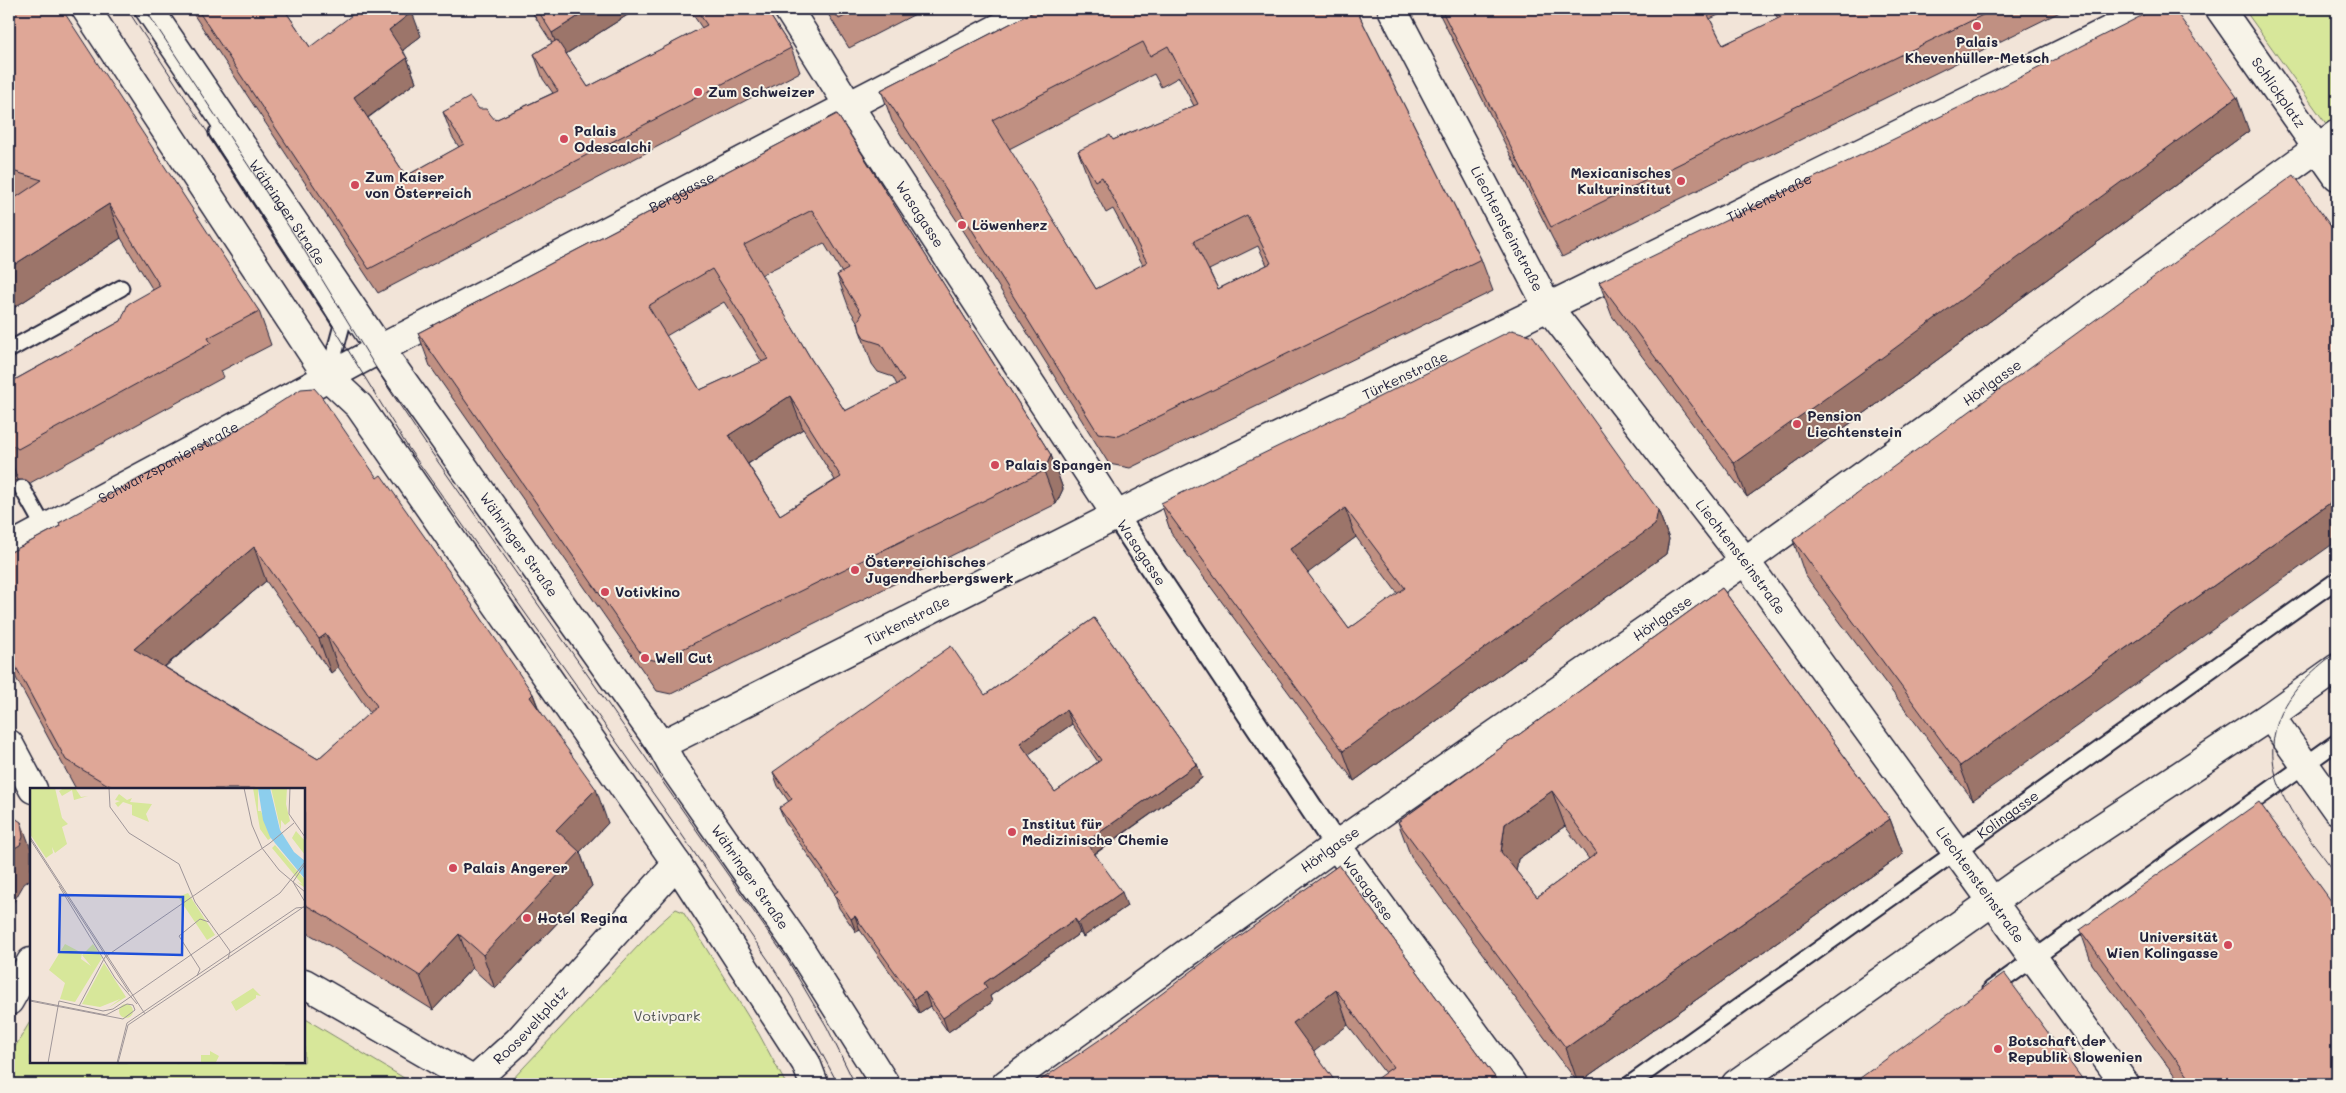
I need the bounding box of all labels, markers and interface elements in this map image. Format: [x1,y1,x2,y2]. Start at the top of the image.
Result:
marker: Palais Khevenhüller-Metsch [1971,20,1983,32]
place label: Palais Khevenhüller-Metsch [1905,32,2049,67]
street label: Schlickplatz [2248,53,2310,132]
place label: Zum Schweizer [708,82,815,101]
marker: Zum Schweizer [692,86,704,98]
place label: Palais Odescalchi [574,121,652,156]
marker: Palais Odescalchi [558,133,570,145]
street label: Währinger Straße [245,156,330,269]
street label: Liechtensteinstraße [1467,162,1548,295]
place label: Mexicanisches Kulturinstitut [1571,163,1671,198]
place label: Zum Kaiser von Österreich [365,167,471,202]
street label: Berggasse [645,167,718,217]
street label: Türkenstraße [1723,169,1815,227]
marker: Mexicanisches Kulturinstitut [1675,175,1687,187]
street label: Wasagasse [892,177,949,251]
marker: Zum Kaiser von Österreich [349,179,361,191]
place label: Löwenherz [972,215,1048,234]
marker: Löwenherz [956,219,968,231]
street label: Türkenstraße [1359,346,1451,404]
street label: Hörlgasse [1959,355,2025,410]
place label: Pension Liechtenstein [1807,406,1902,441]
street label: Schwarzspanierstraße [95,417,242,507]
marker: Pension Liechtenstein [1791,418,1803,430]
place label: Palais Spangen [1005,455,1111,474]
marker: Palais Spangen [989,459,1001,471]
street label: Währinger Straße [476,488,563,600]
street label: Liechtensteinstraße [1692,495,1791,618]
street label: Wasagasse [1113,516,1171,589]
place label: Österreichisches Jugendherbergswerk [865,552,1014,587]
marker: Österreichisches Jugendherbergswerk [849,564,861,576]
place label: Votivkino [615,582,681,601]
marker: Votivkino [599,586,611,598]
street label: Türkenstraße [862,591,953,650]
street label: Hörlgasse [1629,591,1696,645]
place label: Well Cut [655,648,713,667]
marker: Well Cut [639,652,651,664]
street label: Kolingasse [1973,786,2042,843]
inset map [30,788,305,1063]
place label: Institut für Medizinische Chemie [1022,814,1169,849]
street label: Währinger Straße [707,821,794,933]
street label: Hörlgasse [1297,822,1363,877]
street label: Liechtensteinstraße [1932,823,2029,946]
marker: Institut für Medizinische Chemie [1006,826,1018,838]
street label: Wasagasse [1338,852,1399,924]
place label: Palais Angerer [463,858,568,877]
marker: Palais Angerer [447,862,459,874]
place label: Hotel Regina [537,908,628,927]
marker: Hotel Regina [521,912,533,924]
place label: Universität Wien Kolingasse [2106,927,2218,962]
marker: Universität Wien Kolingasse [2222,939,2234,951]
street label: Rooseveltplatz [489,981,572,1068]
park label: Votivpark [634,1006,700,1025]
place label: Botschaft der Republik Slowenien [2008,1031,2142,1066]
marker: Botschaft der Republik Slowenien [1992,1043,2004,1055]

